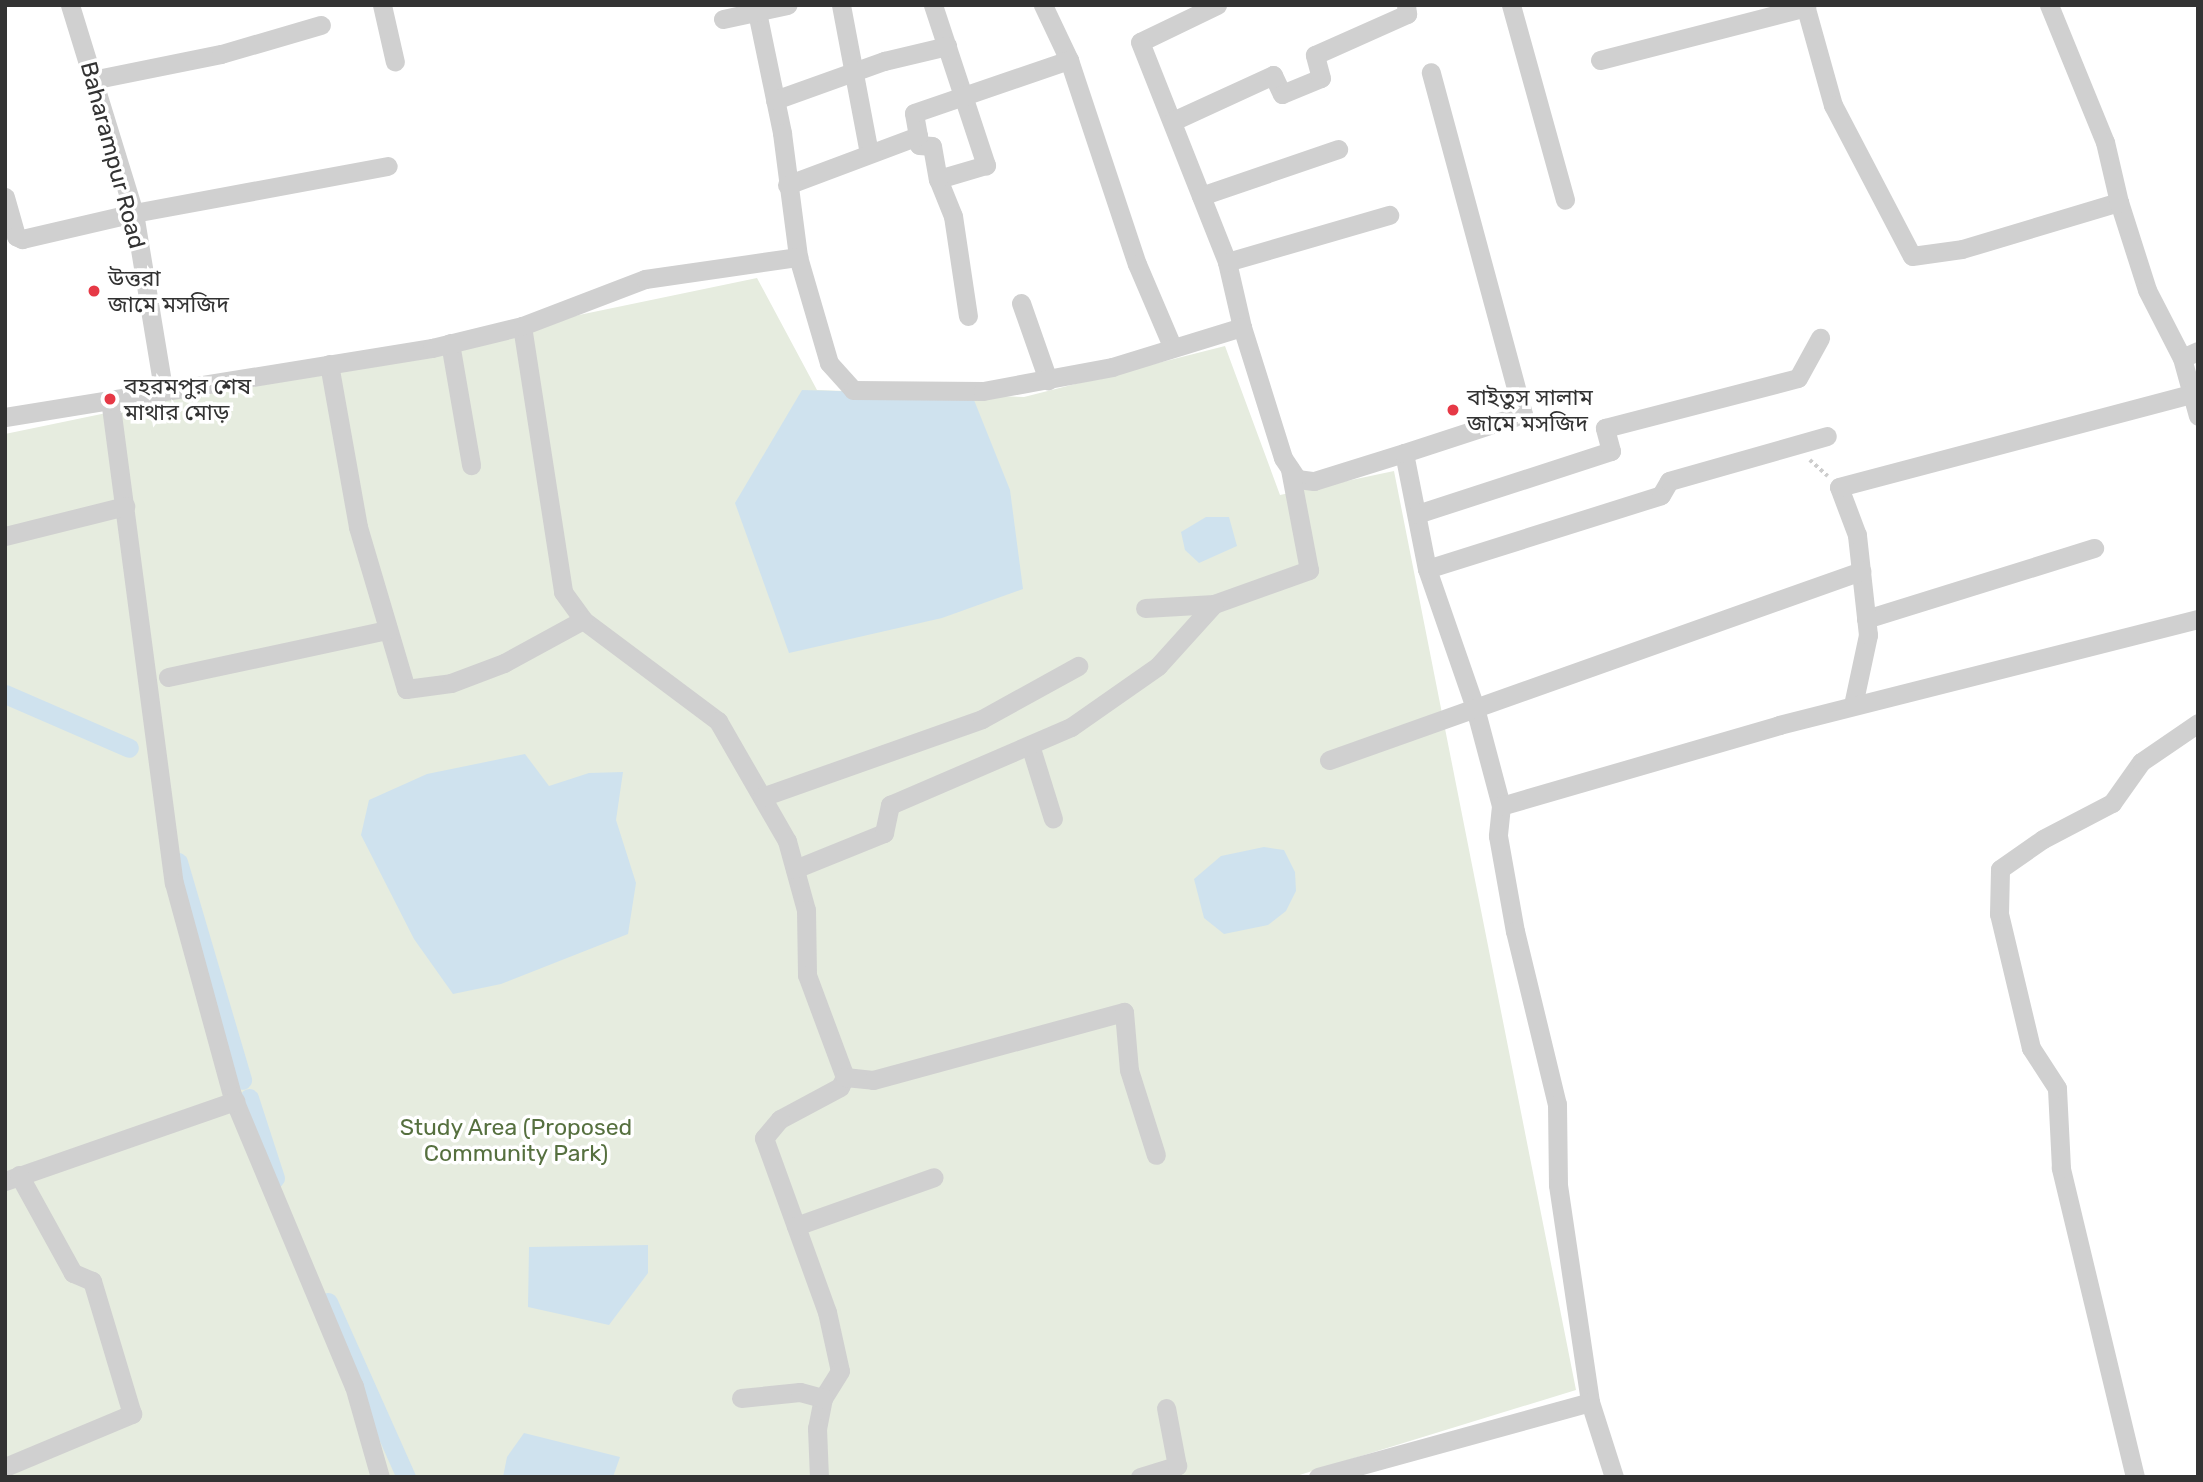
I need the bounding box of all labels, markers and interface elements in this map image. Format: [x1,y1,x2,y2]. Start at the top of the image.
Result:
street label: Baharampur Road [75,58,151,252]
place label: উত্তরা জামে মসজিদ [108,264,229,318]
marker: উত্তরা জামে মসজিদ [86,283,102,299]
place label: বহরমপুর শেষ মাথার মোড় [124,372,251,426]
place label: বাইতুস সালাম জামে মসজিদ [1467,383,1593,437]
marker: বহরমপুর শেষ মাথার মোড় [102,391,118,407]
marker: বাইতুস সালাম জামে মসজিদ [1445,402,1461,418]
park label: Study Area (Proposed Community Park) [399,1113,633,1167]

